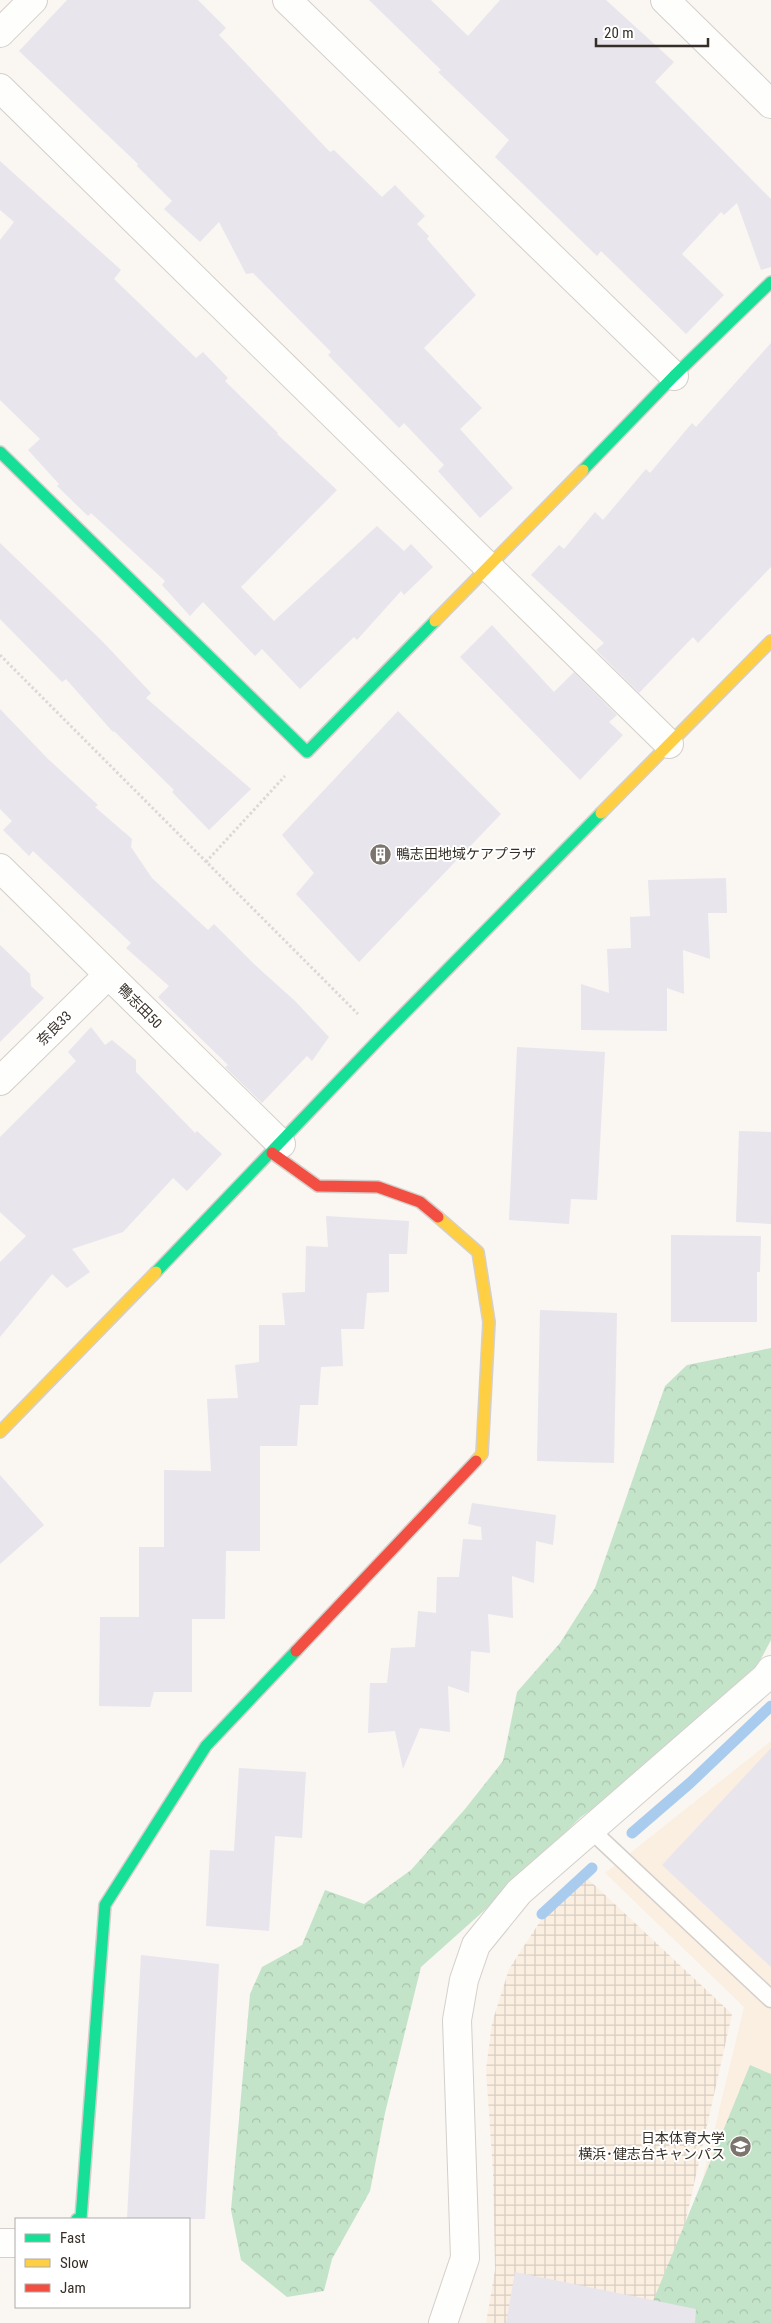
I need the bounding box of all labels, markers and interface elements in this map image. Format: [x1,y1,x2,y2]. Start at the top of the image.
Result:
scale bar [596,15,708,47]
text: 20 m [604,24,634,42]
building icon: 鴨志田地域ケアプラザ [368,842,392,866]
place label: 鴨志田地域ケアプラザ [396,846,536,862]
street label: 鴨志田50 [115,981,165,1031]
street label: 奈良33 [34,1008,74,1048]
place label: 日本体育大学 横浜･健志台キャンパス [578,2130,725,2162]
school or university icon: 日本体育大学 横浜･健志台キャンパス [729,2134,753,2158]
legend [15,2218,190,2308]
text: Fast [60,2229,85,2247]
text: Slow [60,2254,89,2272]
text: Jam [60,2279,86,2297]

